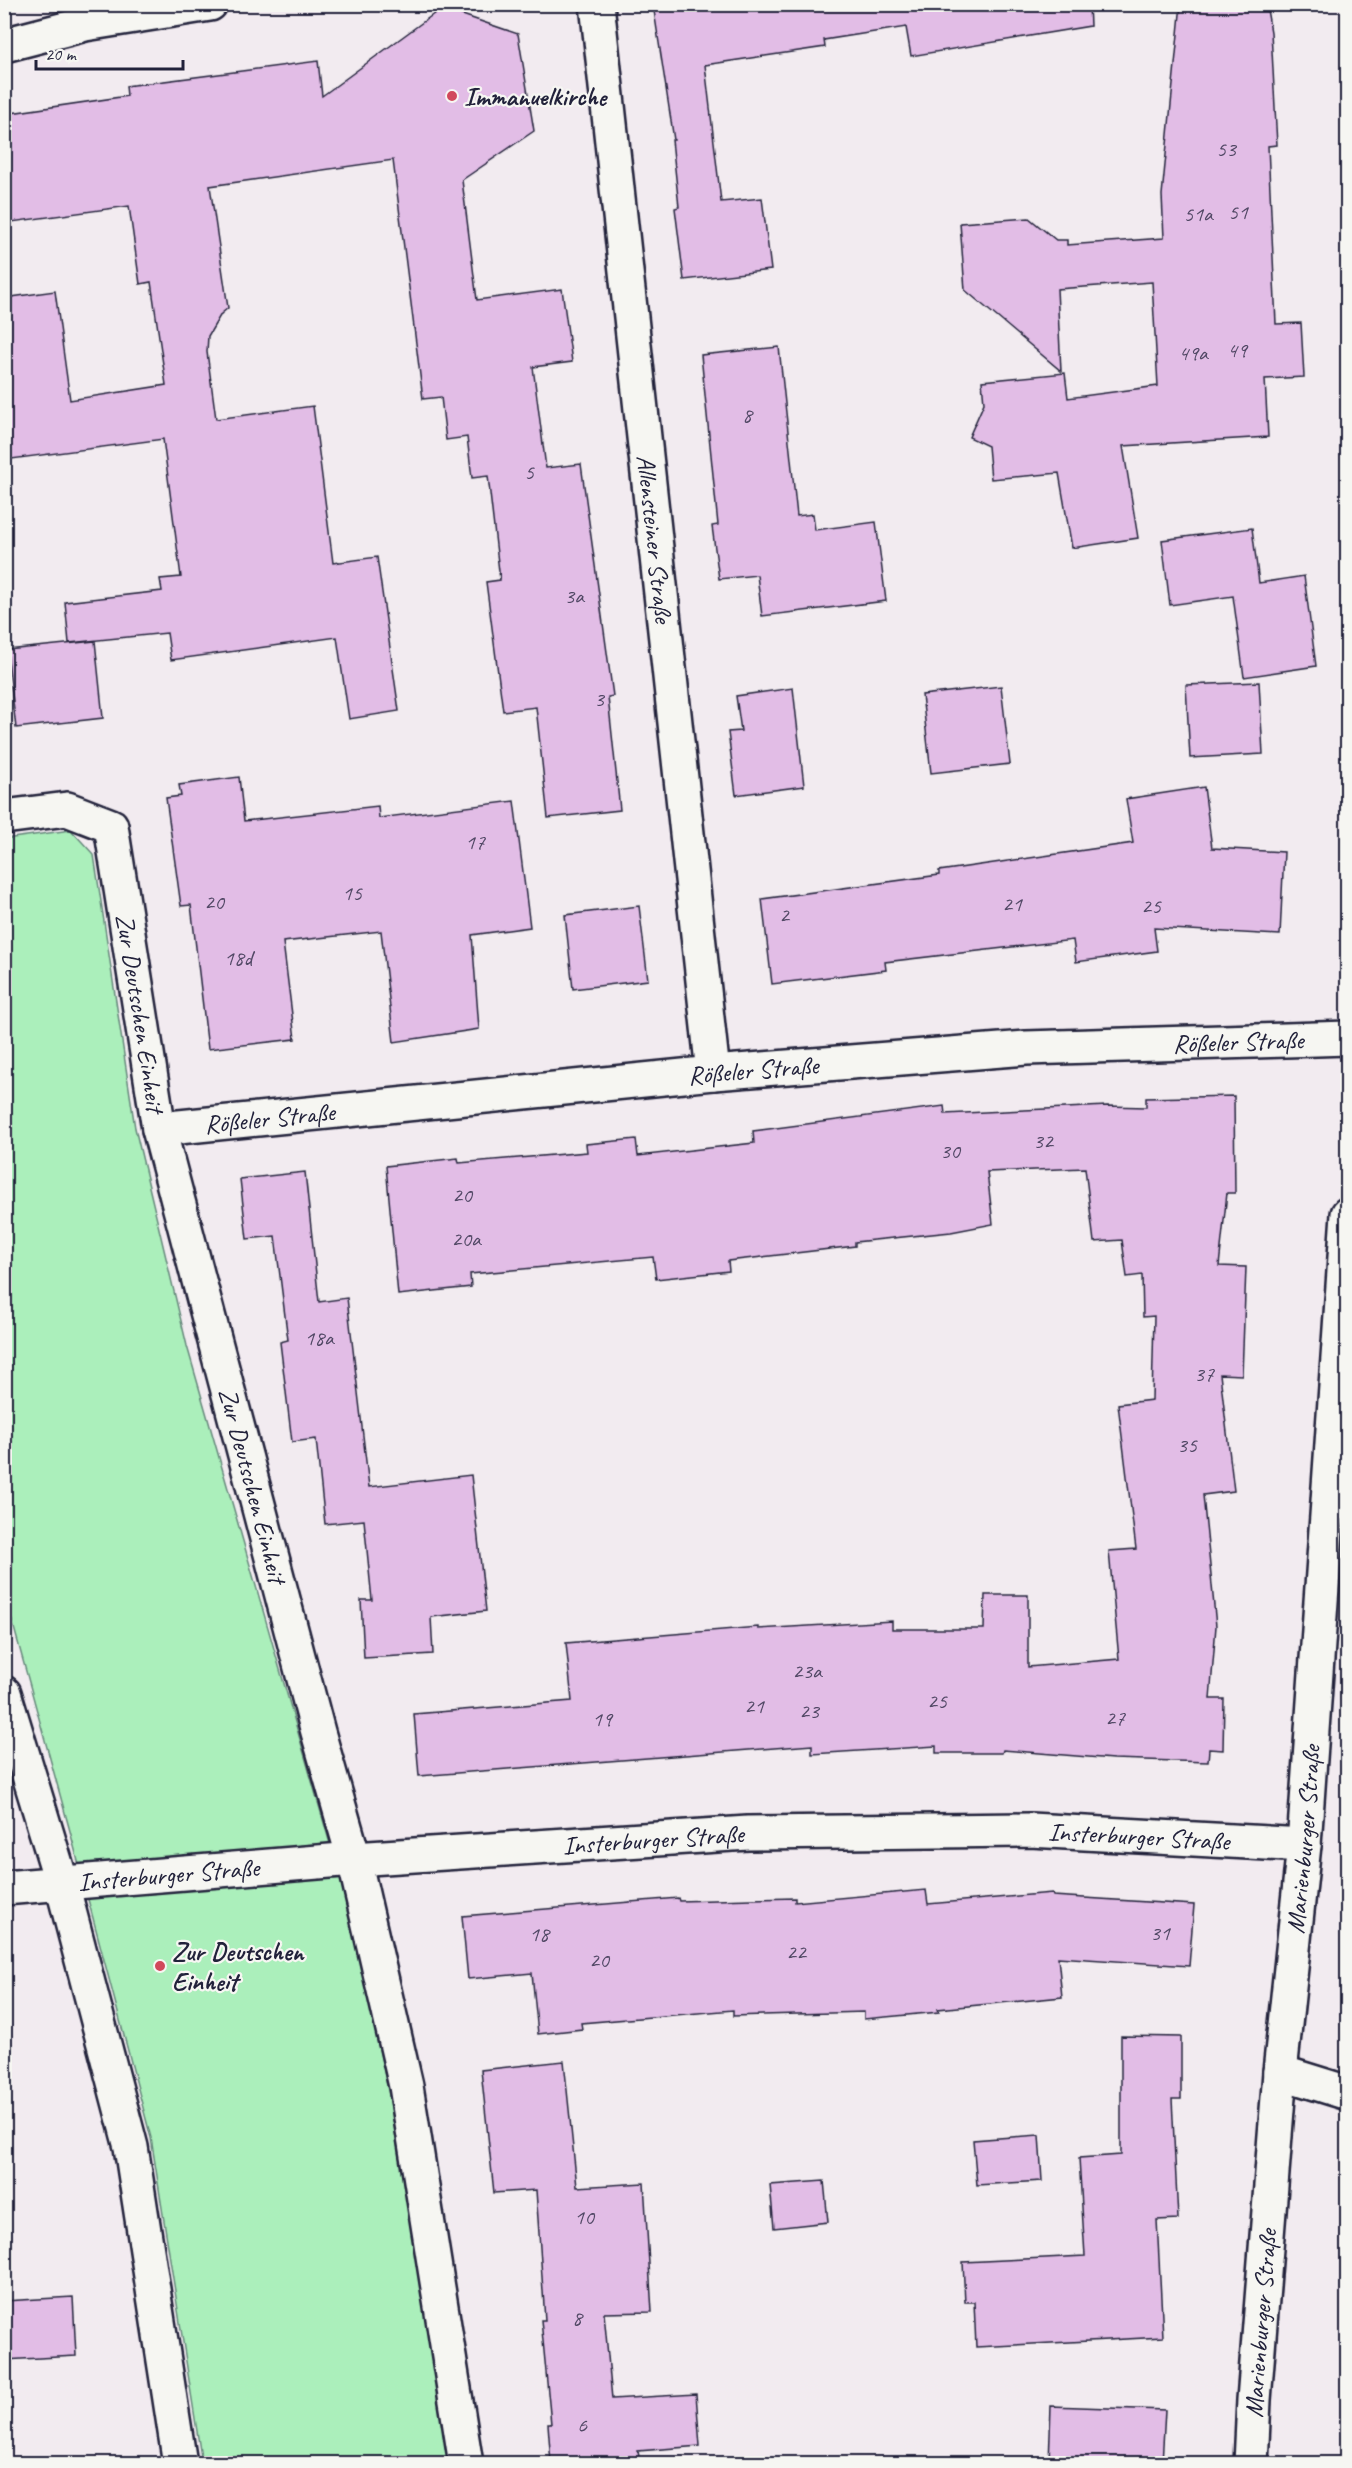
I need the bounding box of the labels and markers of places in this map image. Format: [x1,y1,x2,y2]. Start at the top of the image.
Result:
place label: Immanuelkirche [464,80,608,113]
marker: Immanuelkirche [445,89,459,103]
place label: Zur Deutschen Einheit [172,1935,306,1998]
marker: Zur Deutschen Einheit [153,1959,167,1973]

